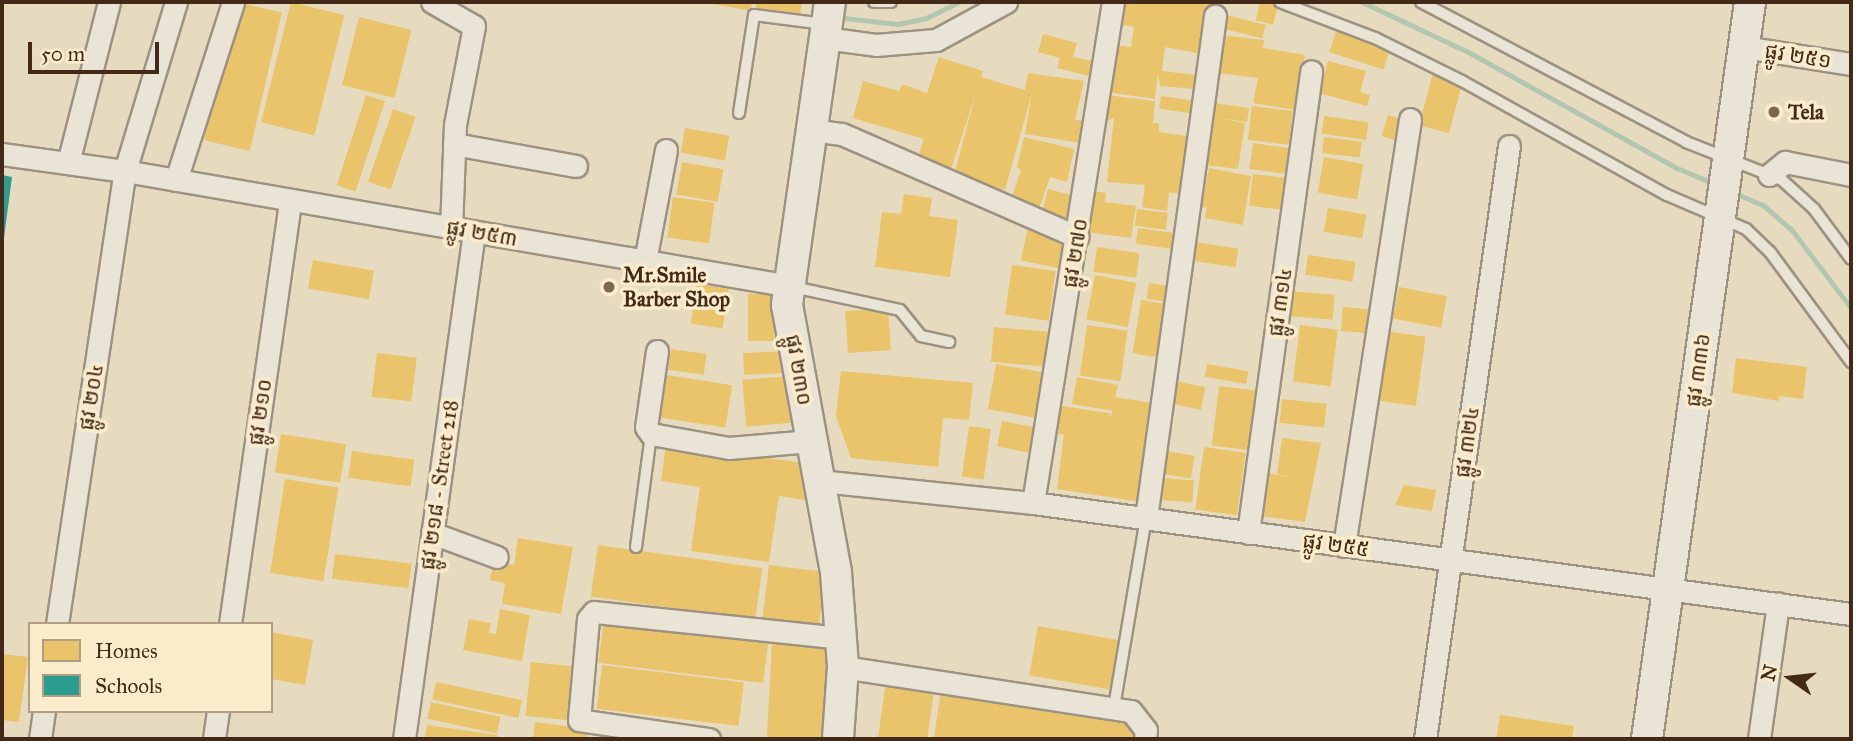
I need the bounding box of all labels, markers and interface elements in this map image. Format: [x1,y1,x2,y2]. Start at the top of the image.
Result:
scale bar [32,28,163,72]
street label: ផ្លូវ ២៥១ [1763,38,1833,74]
text: 50 m [41,41,85,67]
place label: Tela [1788,99,1824,125]
marker: Tela [1766,104,1782,120]
street label: ផ្លូវ ២៥៣ [444,214,520,252]
street label: ផ្លូវ ២៧០ [1057,216,1093,290]
place label: Mr.Smile Barber Shop [623,262,730,312]
street label: ផ្លូវ ៣១៤ [1263,266,1297,338]
marker: Mr.Smile Barber Shop [601,279,617,295]
street label: ផ្លូវ ២៣០ [780,332,818,408]
street label: ផ្លូវ ៣៣៦ [1680,332,1716,408]
street label: ផ្លូវ ២០៤ [73,362,109,432]
street label: ផ្លូវ ២១០ [243,377,277,447]
street label: ផ្លូវ ២១៨ - Street 218 [415,398,463,572]
street label: ផ្លូវ ៣២៤ [1450,405,1484,479]
street label: ផ្លូវ ២៥៥ [1301,528,1371,562]
legend [28,622,273,713]
text: Homes [95,638,158,664]
north arrow [1755,643,1825,713]
text: N [1756,662,1782,683]
text: Schools [95,673,162,699]

